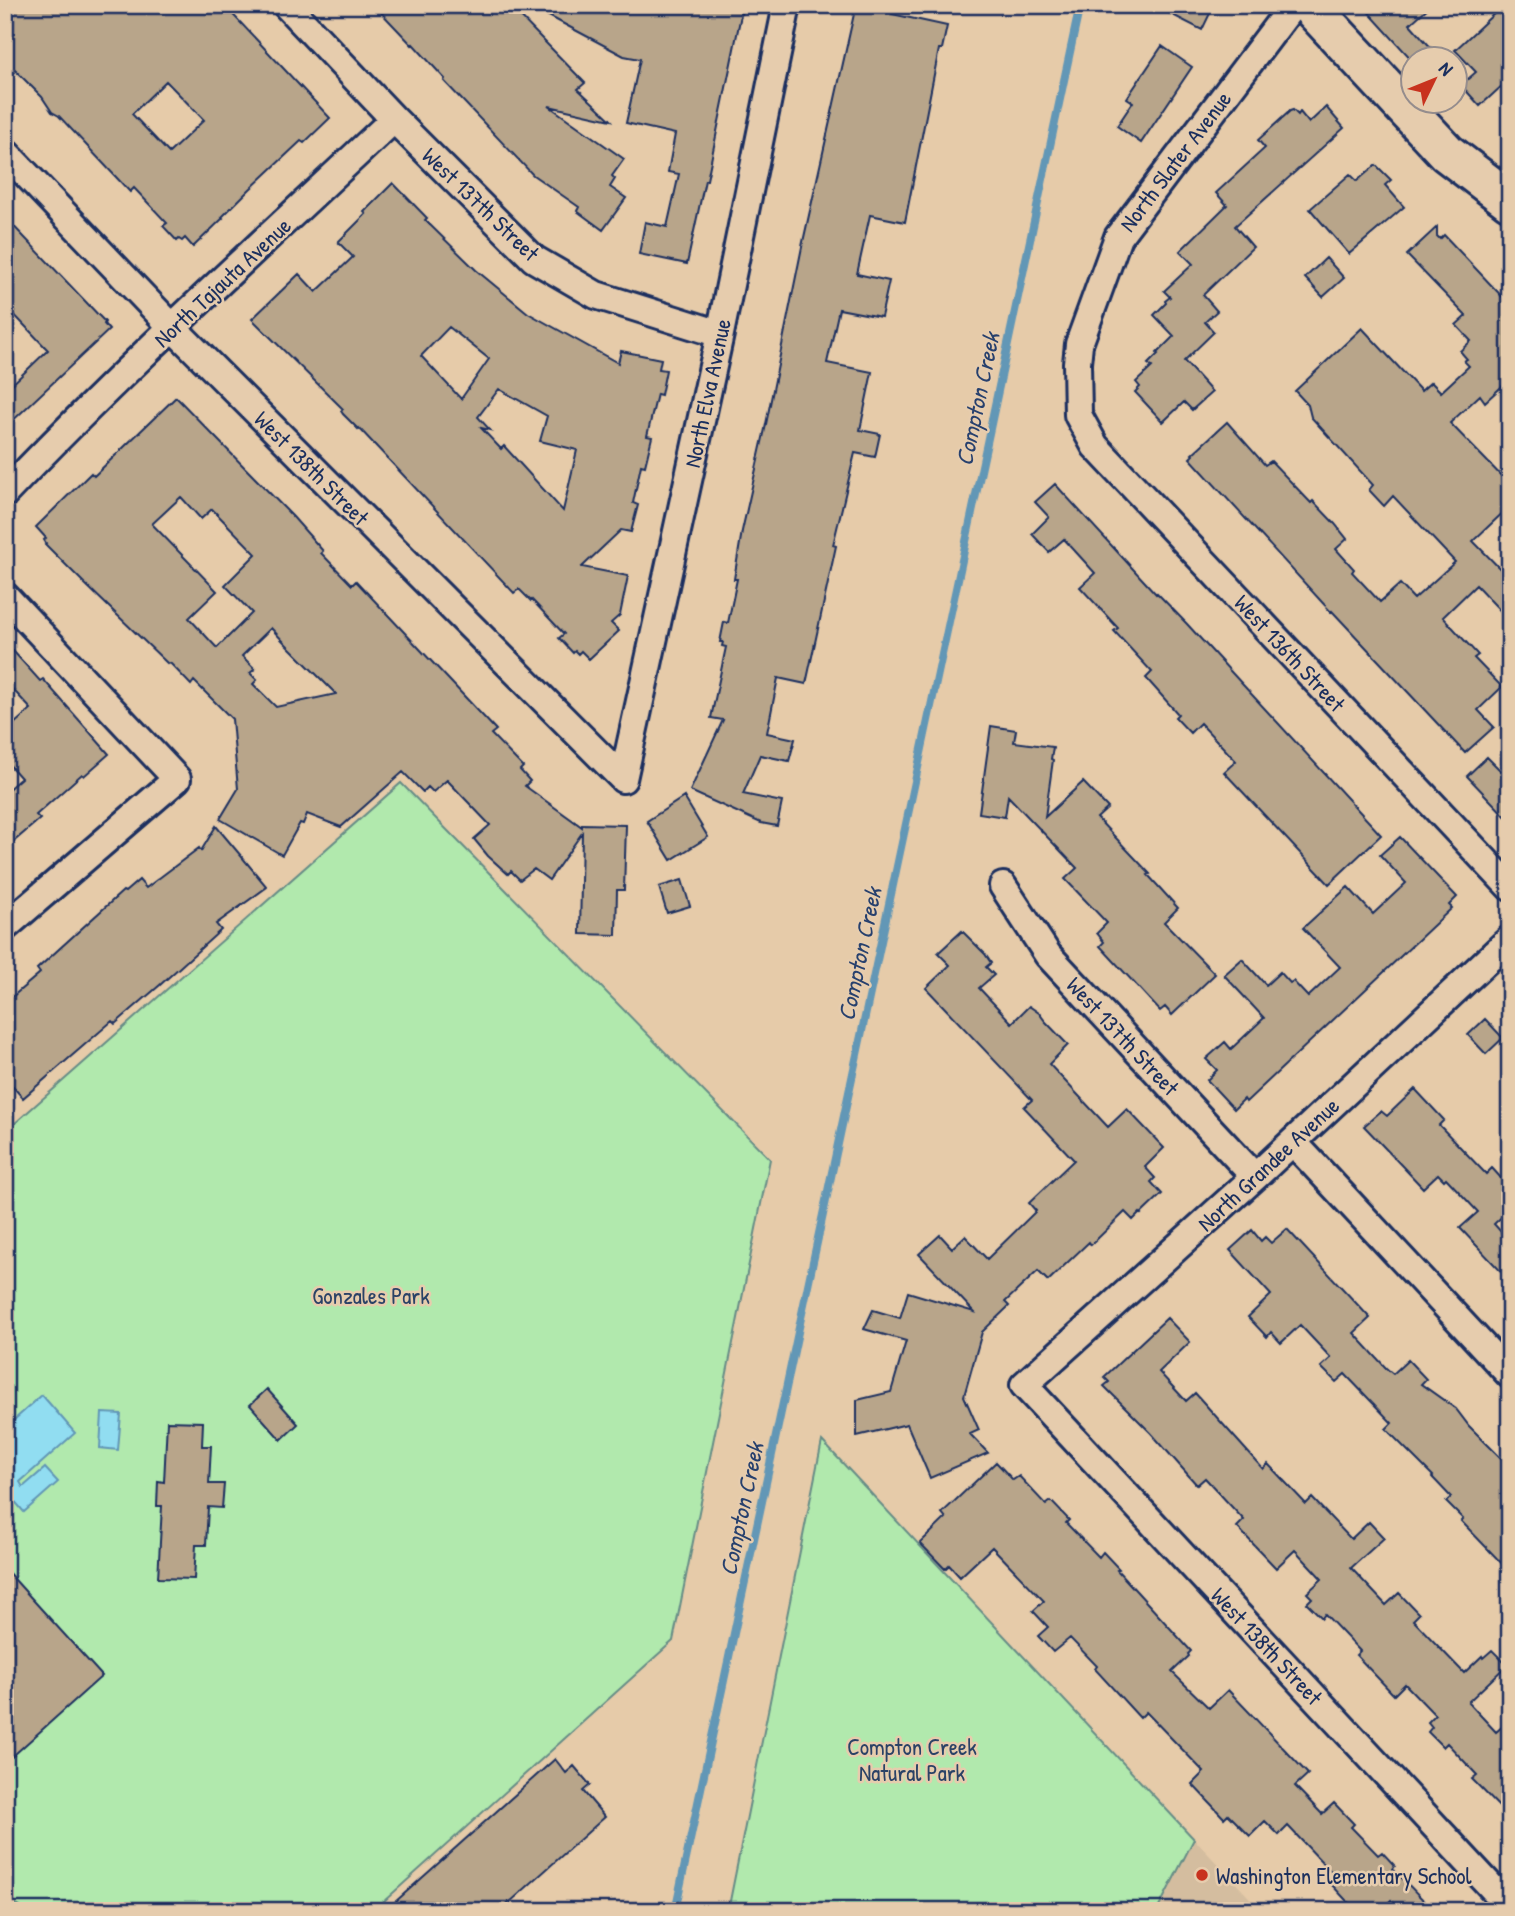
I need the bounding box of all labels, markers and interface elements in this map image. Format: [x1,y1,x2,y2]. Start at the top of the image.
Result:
north arrow [1400,46,1470,116]
text: N [1433,56,1459,81]
street label: North Slater Avenue [1112,84,1238,238]
street label: West 137th Street [416,140,547,269]
street label: North Tajauta Avenue [147,210,297,354]
street label: North Elva Avenue [676,316,738,470]
water label: Compton Creek [947,328,1008,469]
street label: West 138th Street [248,404,377,533]
street label: West 136th Street [1228,588,1353,719]
water label: Compton Creek [829,883,890,1024]
street label: West 137th Street [1060,970,1187,1103]
street label: North Grandee Avenue [1190,1090,1346,1238]
park label: Gonzales Park [312,1280,430,1311]
water label: Compton Creek [711,1438,772,1579]
street label: West 138th Street [1204,1580,1330,1712]
park label: Compton Creek Natural Park [847,1731,977,1788]
place label: Washington Elementary School [1216,1860,1472,1891]
marker: Washington Elementary School [1194,1867,1210,1883]

